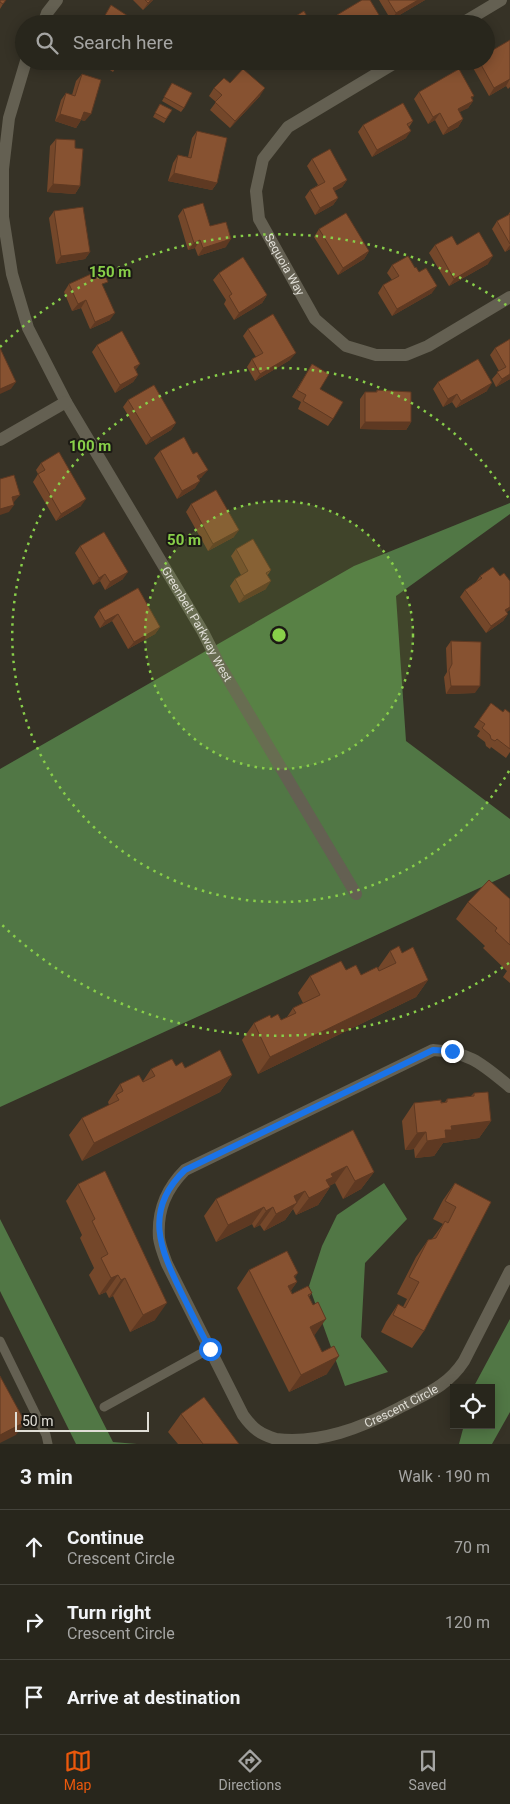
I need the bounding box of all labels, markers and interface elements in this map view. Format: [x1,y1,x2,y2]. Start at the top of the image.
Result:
search box [15,15,495,70]
icon: search [33,29,61,57]
text: Search here [73,31,173,54]
street label: Sequoia Way [262,231,308,298]
text: 150 m [89,263,131,281]
text: 100 m [69,437,111,455]
text: 50 m [167,531,201,549]
street label: Greenbelt Parkway West [159,564,235,684]
centre of rings [270,626,288,644]
route end [441,1040,464,1063]
route start [199,1338,222,1361]
street label: Crescent Circle [362,1382,441,1431]
map controls [450,1384,495,1429]
button: locate [450,1384,495,1429]
scale bar [15,1409,149,1432]
text: 50 m [22,1413,54,1429]
text: 3 min [20,1465,73,1489]
text: Walk · 190 m [398,1467,490,1486]
text: Continue [67,1526,144,1549]
icon: ahead [20,1533,48,1561]
text: 70 m [454,1538,490,1557]
text: Crescent Circle [67,1549,175,1568]
text: Turn right [67,1601,151,1624]
icon: right [20,1608,48,1636]
text: 120 m [445,1613,490,1632]
text: Crescent Circle [67,1624,175,1643]
icon: arrive [20,1683,48,1711]
text: Arrive at destination [67,1686,240,1709]
tab: Map [64,1747,92,1793]
tab: Directions [219,1747,282,1793]
tab: Saved [409,1747,446,1793]

